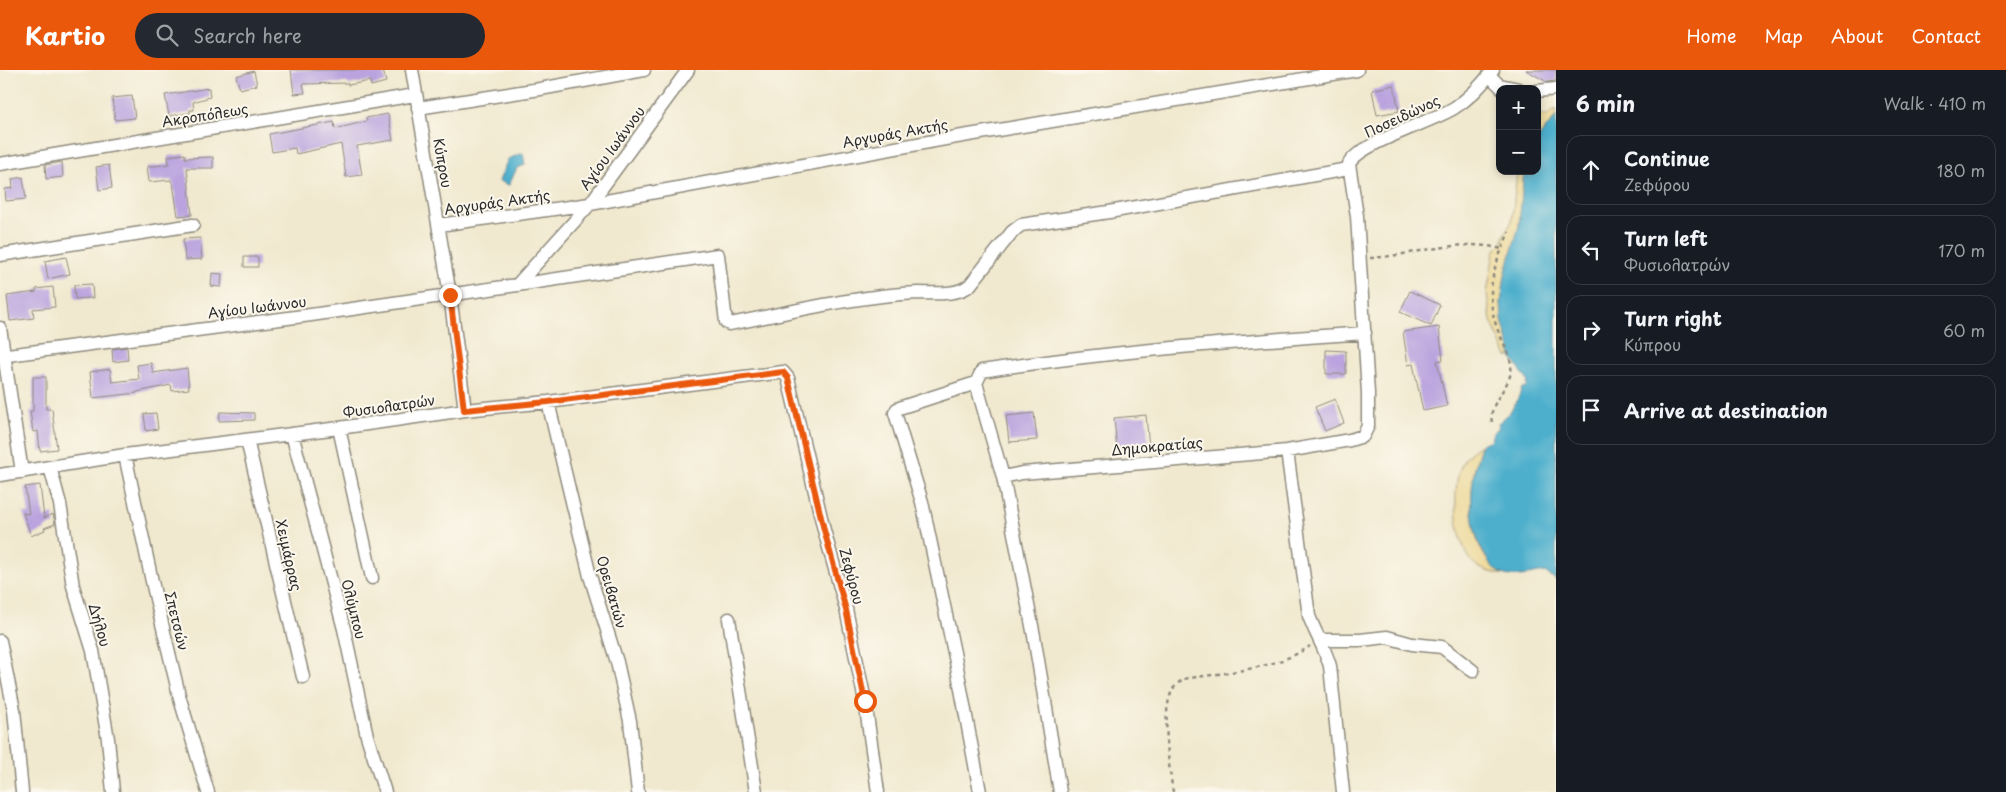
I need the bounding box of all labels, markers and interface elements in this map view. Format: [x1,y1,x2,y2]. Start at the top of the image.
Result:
search box [135,13,485,58]
text: Kartio [25,17,105,53]
icon: search [153,21,181,49]
text: Search here [193,21,302,49]
text: Home [1686,22,1736,49]
text: Map [1764,22,1803,49]
text: About [1831,22,1883,49]
text: Contact [1911,22,1981,49]
map controls [1496,85,1541,175]
button: + [1496,85,1541,130]
text: 6 min [1576,87,1635,119]
street label: Ποσειδώνος [1361,89,1443,143]
text: Walk · 410 m [1884,91,1986,115]
street label: Ακροπόλεως [160,98,250,132]
street label: Αγίου Ιωάννου [574,102,650,194]
street label: Αργυράς Ακτής [841,113,949,153]
button: − [1496,130,1541,175]
street label: Κύπρου [428,137,458,189]
text: Continue [1624,144,1710,172]
icon: ahead [1577,156,1605,184]
text: 180 m [1937,158,1985,182]
text: Ζεφύρου [1624,172,1690,196]
street label: Αργυράς Ακτής [443,184,551,220]
text: Turn left [1624,224,1708,252]
icon: left [1577,236,1605,264]
text: 170 m [1939,238,1985,262]
text: Φυσιολατρών [1624,252,1730,276]
route end [439,284,462,307]
street label: Αγίου Ιωάννου [206,291,308,323]
text: Turn right [1624,304,1722,332]
icon: right [1577,316,1605,344]
text: 60 m [1943,318,1985,342]
text: Κύπρου [1624,332,1681,356]
street label: Φυσιολατρών [341,389,437,423]
icon: arrive [1577,396,1605,424]
text: Arrive at destination [1624,396,1828,424]
street label: Δημοκρατίας [1110,432,1204,460]
street label: Χειμάρρας [271,517,307,593]
street label: Ζεφύρου [834,545,870,607]
street label: Ορειβατών [592,553,632,631]
street label: Ολύμπου [336,577,372,641]
street label: Σπετσών [160,589,194,653]
street label: Δήλου [84,601,116,649]
route start [854,690,877,713]

